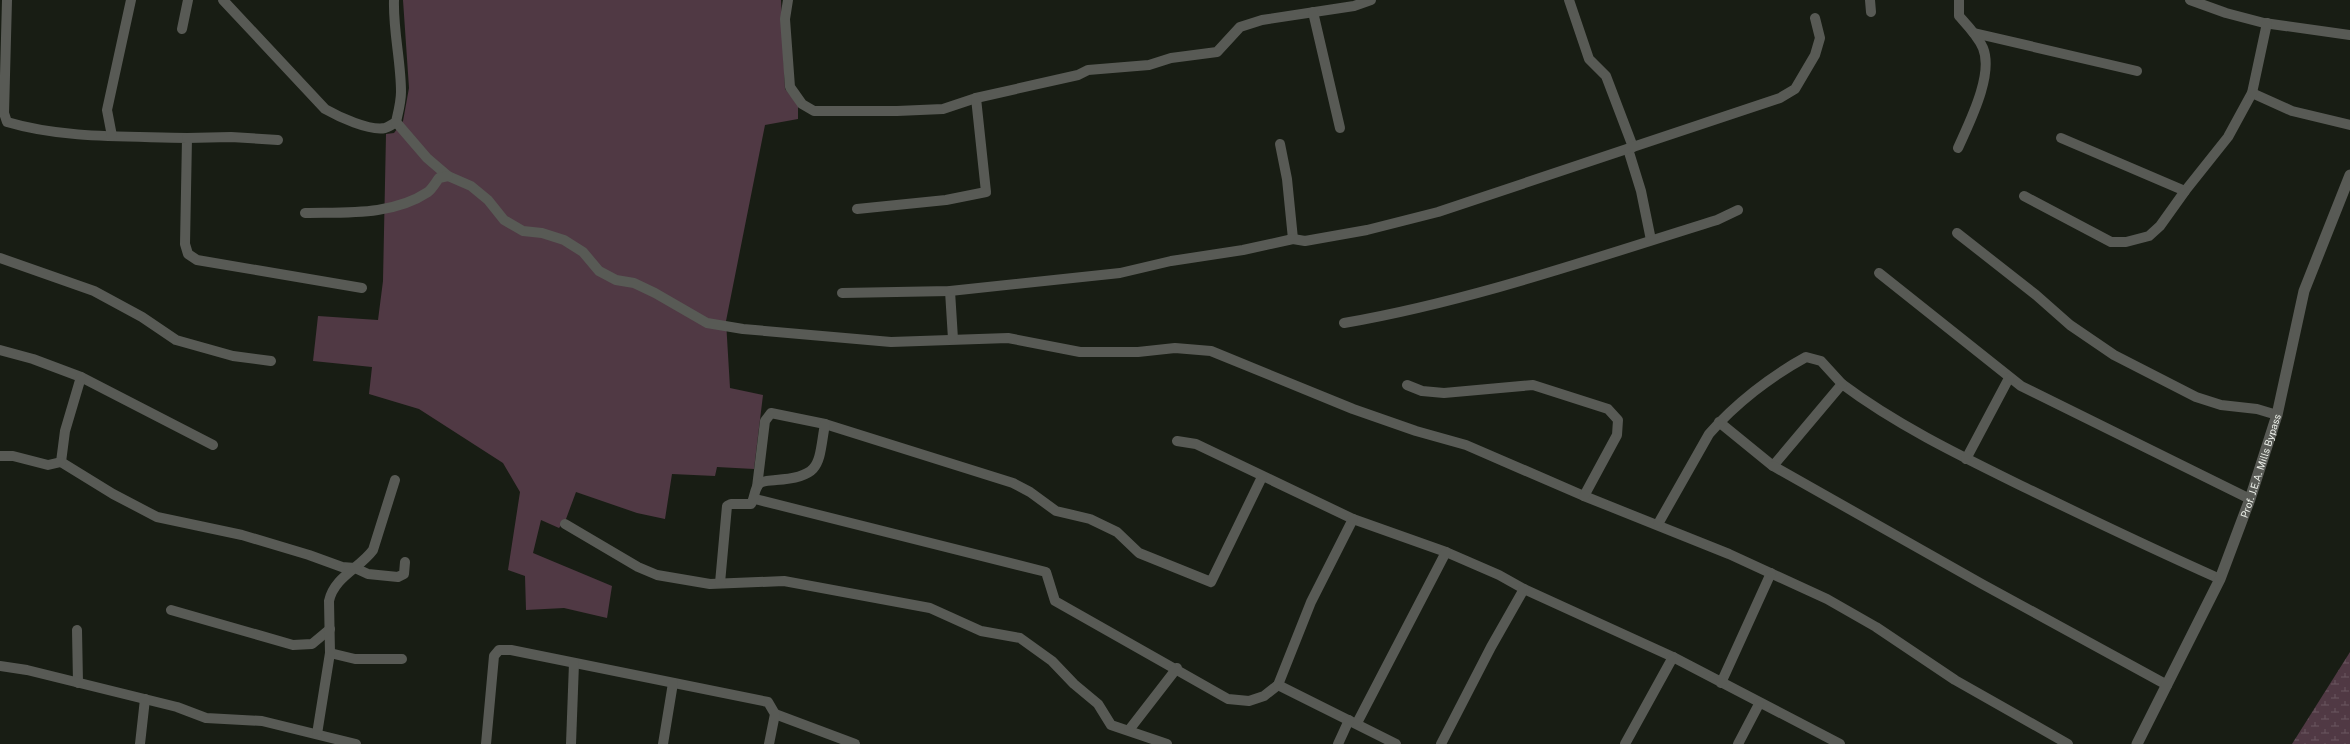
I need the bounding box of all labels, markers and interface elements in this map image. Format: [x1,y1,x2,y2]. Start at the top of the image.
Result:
street label: Prof. J.E.A. Mills Bypass [2238,412,2283,519]

